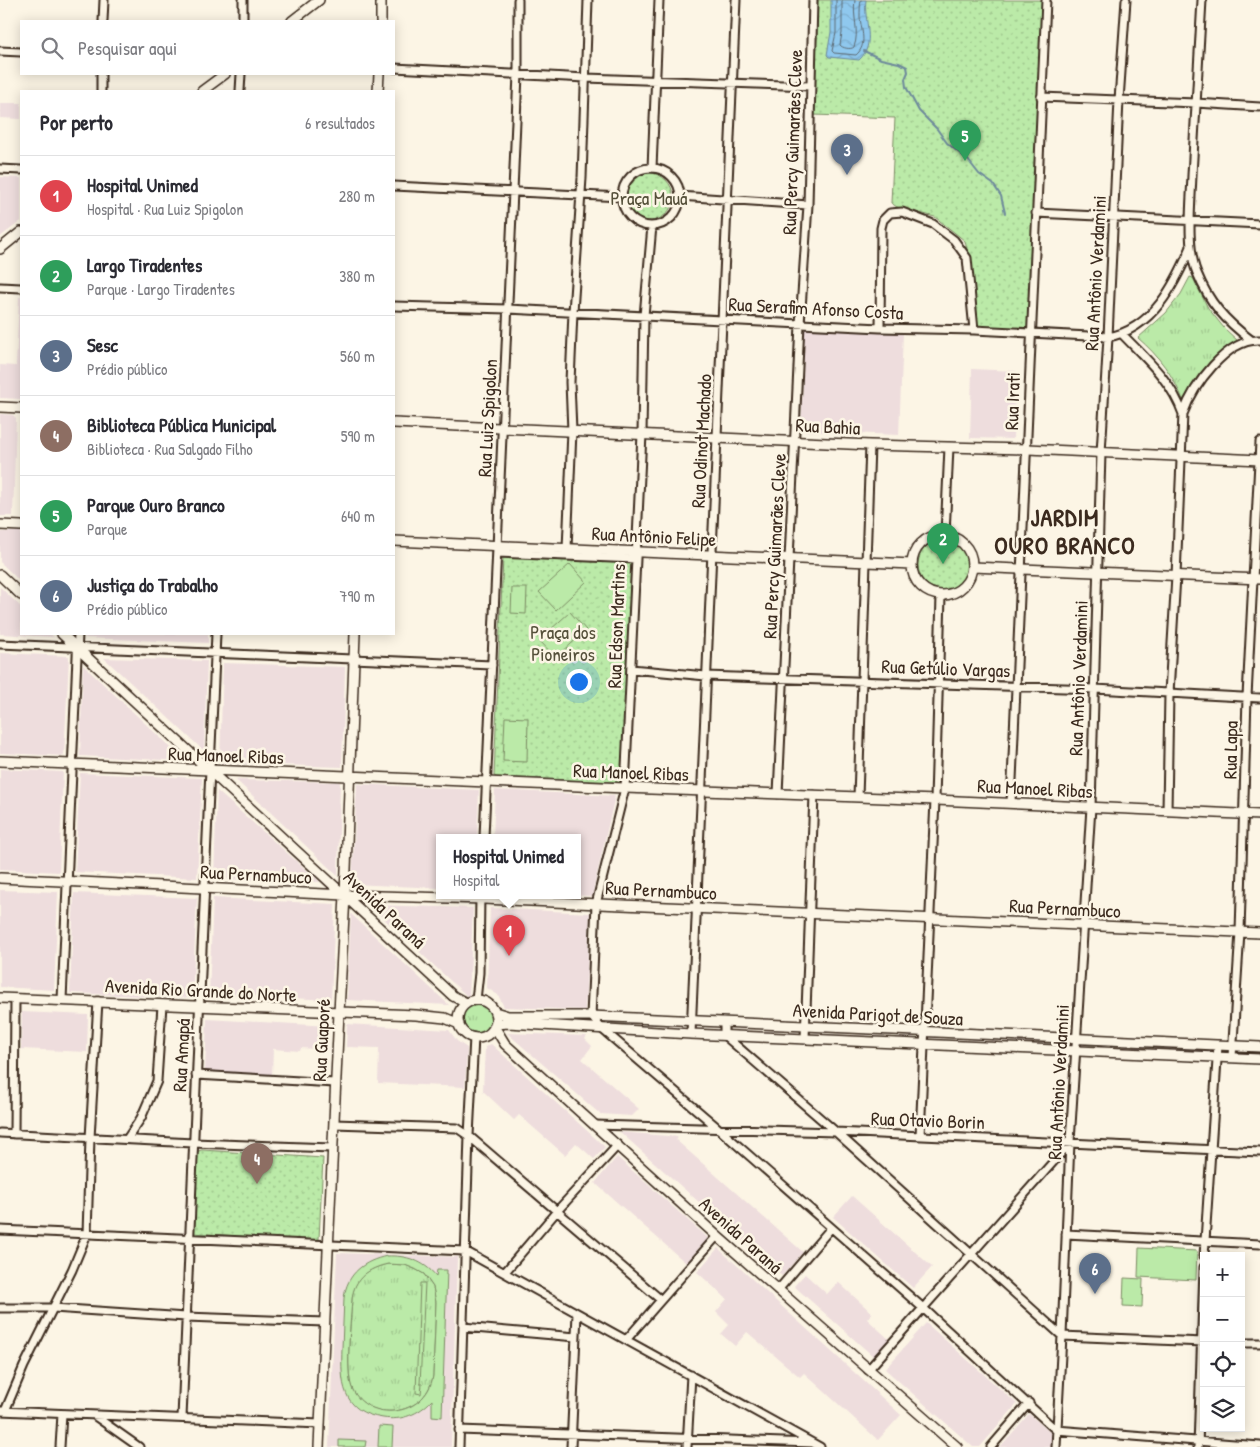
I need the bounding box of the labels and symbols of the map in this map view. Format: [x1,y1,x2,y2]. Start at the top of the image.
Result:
street label: Rua Percy Guimarães Cleve [776,48,808,235]
pin: 5 [949,120,981,161]
pin: 3 [831,134,863,175]
park label: Praça Mauá [611,185,688,211]
street label: Rua Antônio Verdamini [1078,195,1112,351]
street label: Rua Serafim Afonso Costa [728,290,905,326]
street label: Rua Luiz Spigolon [471,358,503,478]
street label: Rua Irati [998,372,1026,430]
street label: Rua Odinot Machado [685,373,718,509]
street label: Rua Bahia [795,411,862,441]
street label: Rua Percy Guimarães Cleve [756,452,792,639]
district label: JARDIM OURO BRANCO [994,501,1136,561]
street label: Rua Antônio Felipe [591,520,717,552]
pin: 2 [927,523,959,564]
street label: Rua Edson Martins [601,563,631,689]
street label: Rua Antônio Verdamini [1062,600,1094,756]
park label: Praça dos Pioneiros [530,619,596,667]
street label: Rua Getúlio Vargas [881,653,1011,683]
your location [566,669,592,695]
street label: Rua Lapa [1216,720,1244,779]
street label: Rua Manoel Ribas [168,740,284,770]
street label: Rua Manoel Ribas [573,757,689,787]
street label: Rua Manoel Ribas [977,772,1093,804]
street label: Rua Pernambuco [200,858,313,890]
street label: Avenida Paraná [338,864,432,954]
street label: Rua Pernambuco [605,874,718,906]
street label: Rua Pernambuco [1009,892,1122,924]
pin: 1 [493,915,525,956]
street label: Avenida Rio Grande do Norte [105,972,298,1008]
street label: Avenida Parigot de Souza [792,997,964,1031]
street label: Rua Guaporé [306,998,336,1082]
street label: Rua Antônio Verdamini [1041,1004,1075,1160]
street label: Rua Amapá [166,1017,196,1092]
street label: Rua Otavio Borin [871,1105,985,1135]
pin: 4 [241,1143,273,1184]
street label: Avenida Paraná [694,1191,789,1280]
pin: 6 [1079,1253,1111,1294]

